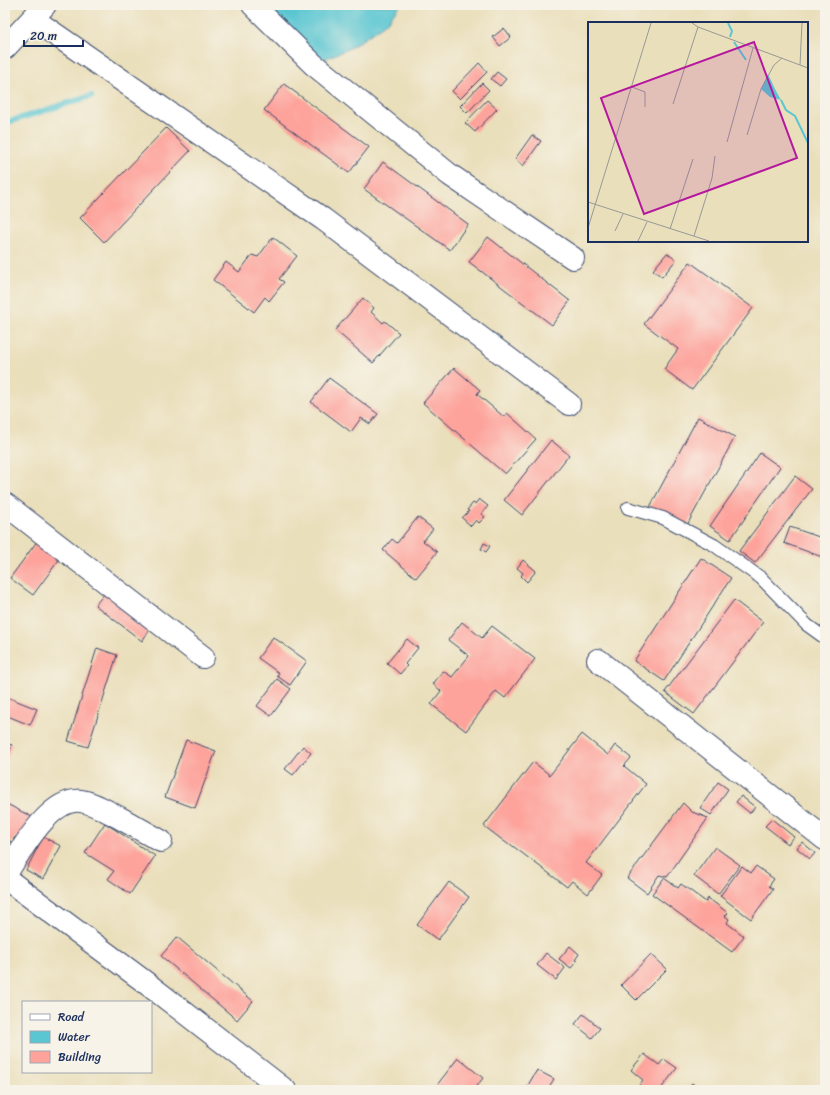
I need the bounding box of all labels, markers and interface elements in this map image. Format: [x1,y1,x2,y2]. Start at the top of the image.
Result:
scale bar [24,22,83,48]
inset map [588,22,808,242]
text: 20 m [30,25,57,47]
legend [22,1001,152,1073]
text: Road [58,1006,85,1028]
text: Water [58,1026,91,1048]
text: Building [58,1046,101,1068]

